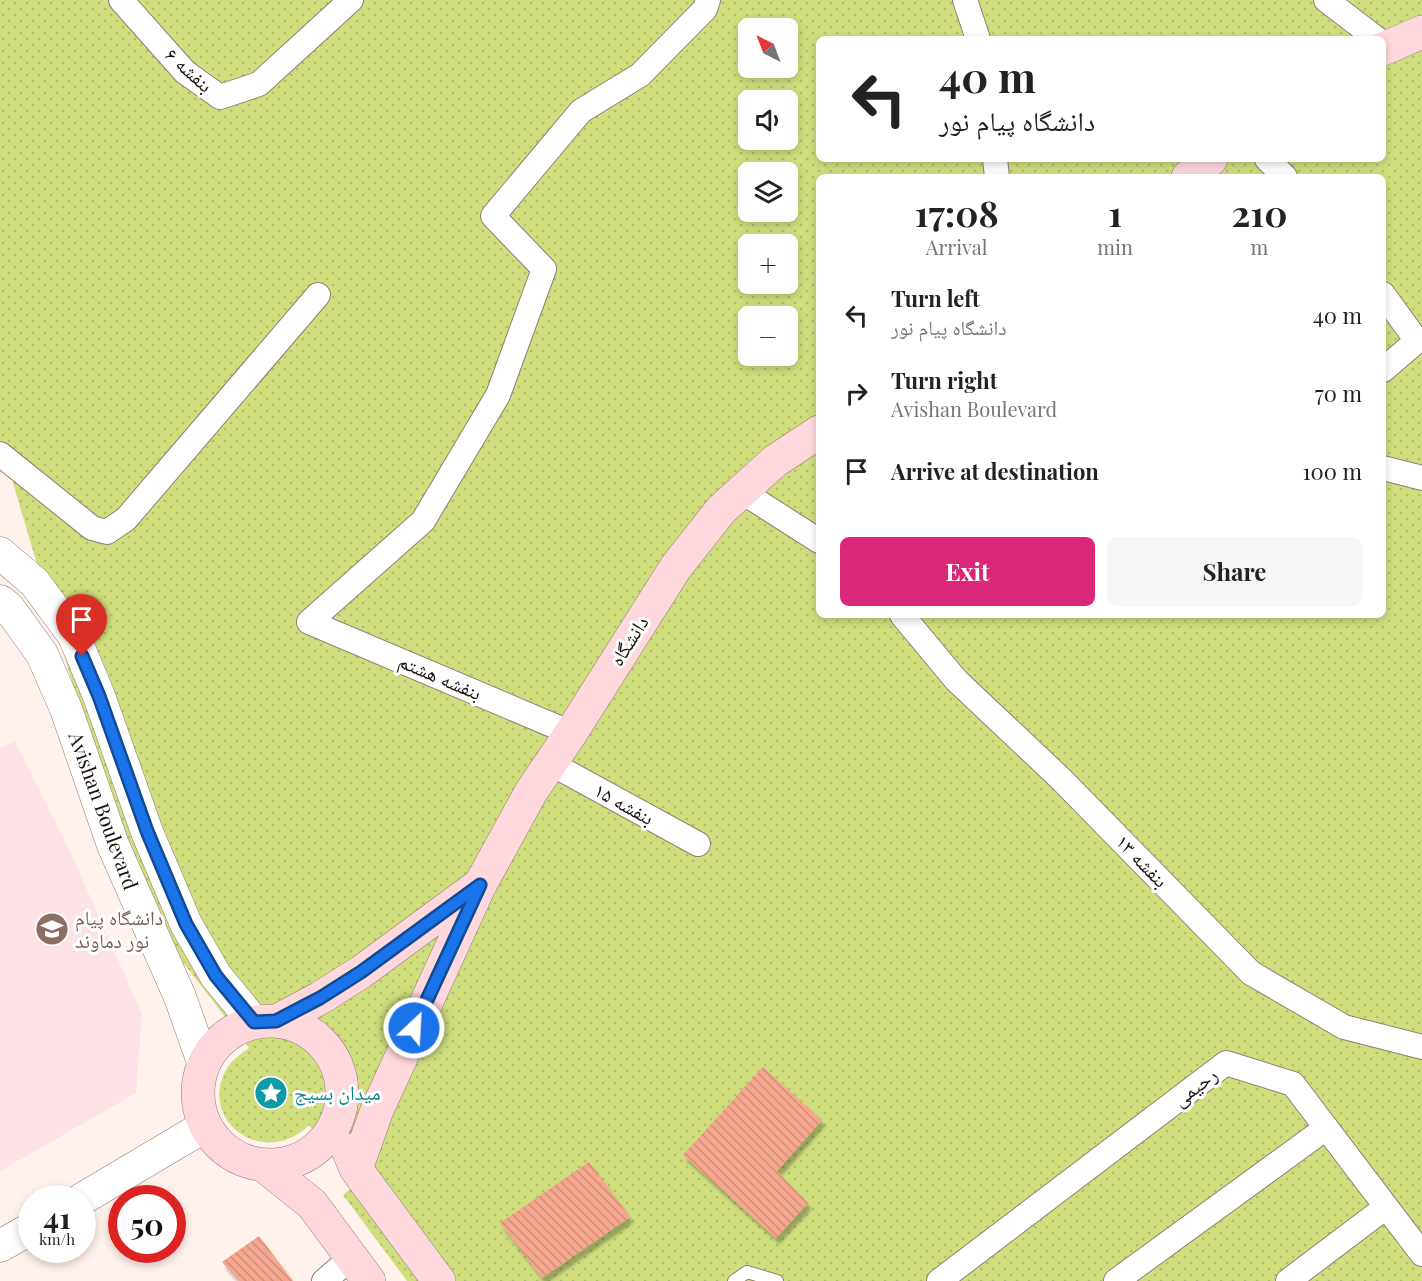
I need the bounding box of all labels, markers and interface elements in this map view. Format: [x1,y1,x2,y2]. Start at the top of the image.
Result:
north arrow [738,18,798,78]
map controls [738,18,798,366]
street label: بنفشه ۶ [160,40,220,97]
text: 40 m [939,48,1036,104]
icon: left [840,60,918,138]
button: sound [738,90,798,150]
text: دانشگاه پیام نور [939,102,1095,138]
button: layers [738,162,798,222]
text: 17:08 [915,188,999,236]
text: 1 [1108,188,1122,236]
text: 210 [1232,188,1287,236]
text: Arrival [926,233,987,260]
text: min [1097,233,1133,260]
text: m [1251,233,1268,260]
button: + [738,234,798,294]
text: Turn left [891,283,980,313]
icon: left [840,299,873,332]
text: 40 m [1313,300,1362,330]
button: − [738,306,798,366]
text: دانشگاه پیام نور [891,313,1007,340]
text: Turn right [891,365,997,395]
icon: right [840,377,873,410]
text: 70 m [1315,378,1362,408]
text: Avishan Boulevard [891,395,1057,422]
icon: arrive [840,455,873,488]
text: Arrive at destination [891,456,1099,486]
text: 100 m [1302,456,1362,486]
button: Exit [840,537,1095,606]
button: Share [1107,537,1362,606]
pin [56,594,107,656]
icon: arrive [65,603,98,636]
street label: دانشگاه [602,610,654,670]
street label: بنفشه هشتم [394,646,486,707]
street label: Avishan Boulevard [63,727,146,894]
street label: بنفشه ۱۵ [590,775,659,830]
street label: بنفشه ۱۳ [1111,827,1175,892]
place label: دانشگاه پیام نور دماوند [75,903,163,953]
school or university icon: دانشگاه پیام نور دماوند [34,911,70,947]
position arrow [382,996,446,1060]
street label: رحیمی [1166,1060,1222,1112]
place icon: میدان بسیج [253,1075,289,1111]
place label: میدان بسیج [294,1078,381,1106]
speed limit sign: 50 [108,1185,186,1263]
text: 41 [43,1197,71,1237]
text: km/h [39,1229,75,1249]

